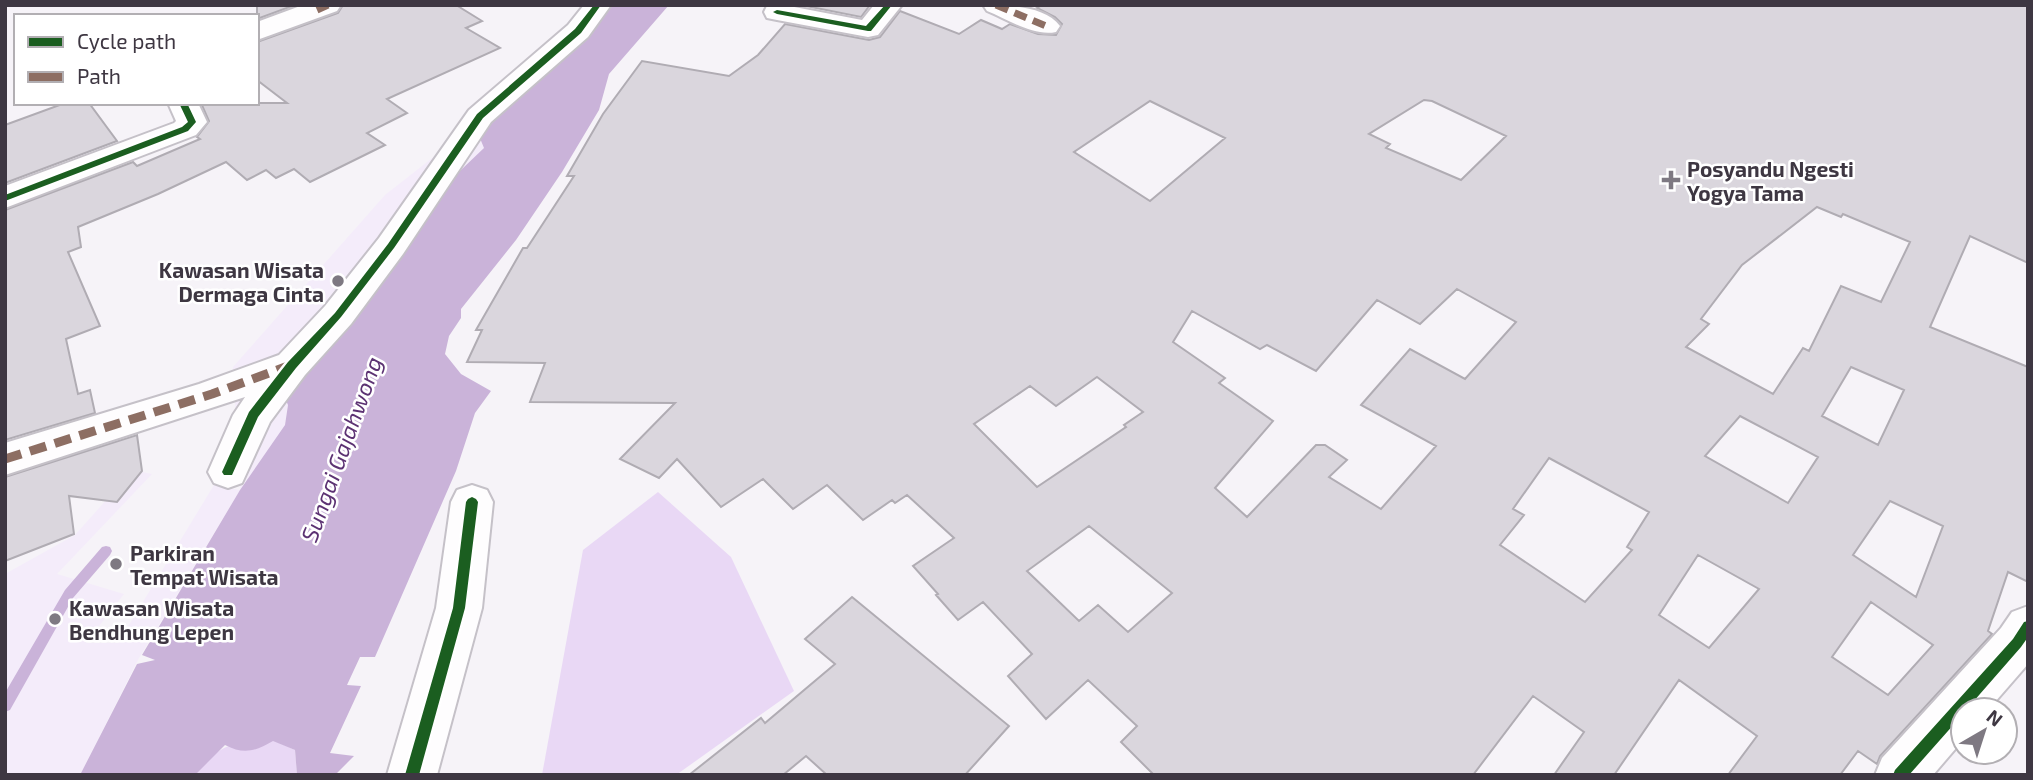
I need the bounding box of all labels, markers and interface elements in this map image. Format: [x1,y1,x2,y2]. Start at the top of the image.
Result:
legend [14,14,259,105]
text: Cycle path [77,28,176,53]
text: Path [77,63,121,88]
place label: Posyandu Ngesti Yogya Tama [1687,156,1854,206]
marker: Posyandu Ngesti Yogya Tama [1661,170,1681,190]
place label: Kawasan Wisata Dermaga Cinta [159,257,324,306]
marker: Kawasan Wisata Dermaga Cinta [330,273,346,289]
water label: Sungai Gajahwong [294,353,388,545]
place label: Parkiran Tempat Wisata [130,540,278,589]
marker: Parkiran Tempat Wisata [108,556,124,572]
place label: Kawasan Wisata Bendhung Lepen [69,595,234,644]
marker: Kawasan Wisata Bendhung Lepen [47,611,63,627]
north arrow [1949,696,2019,766]
text: N [1982,704,2008,731]

